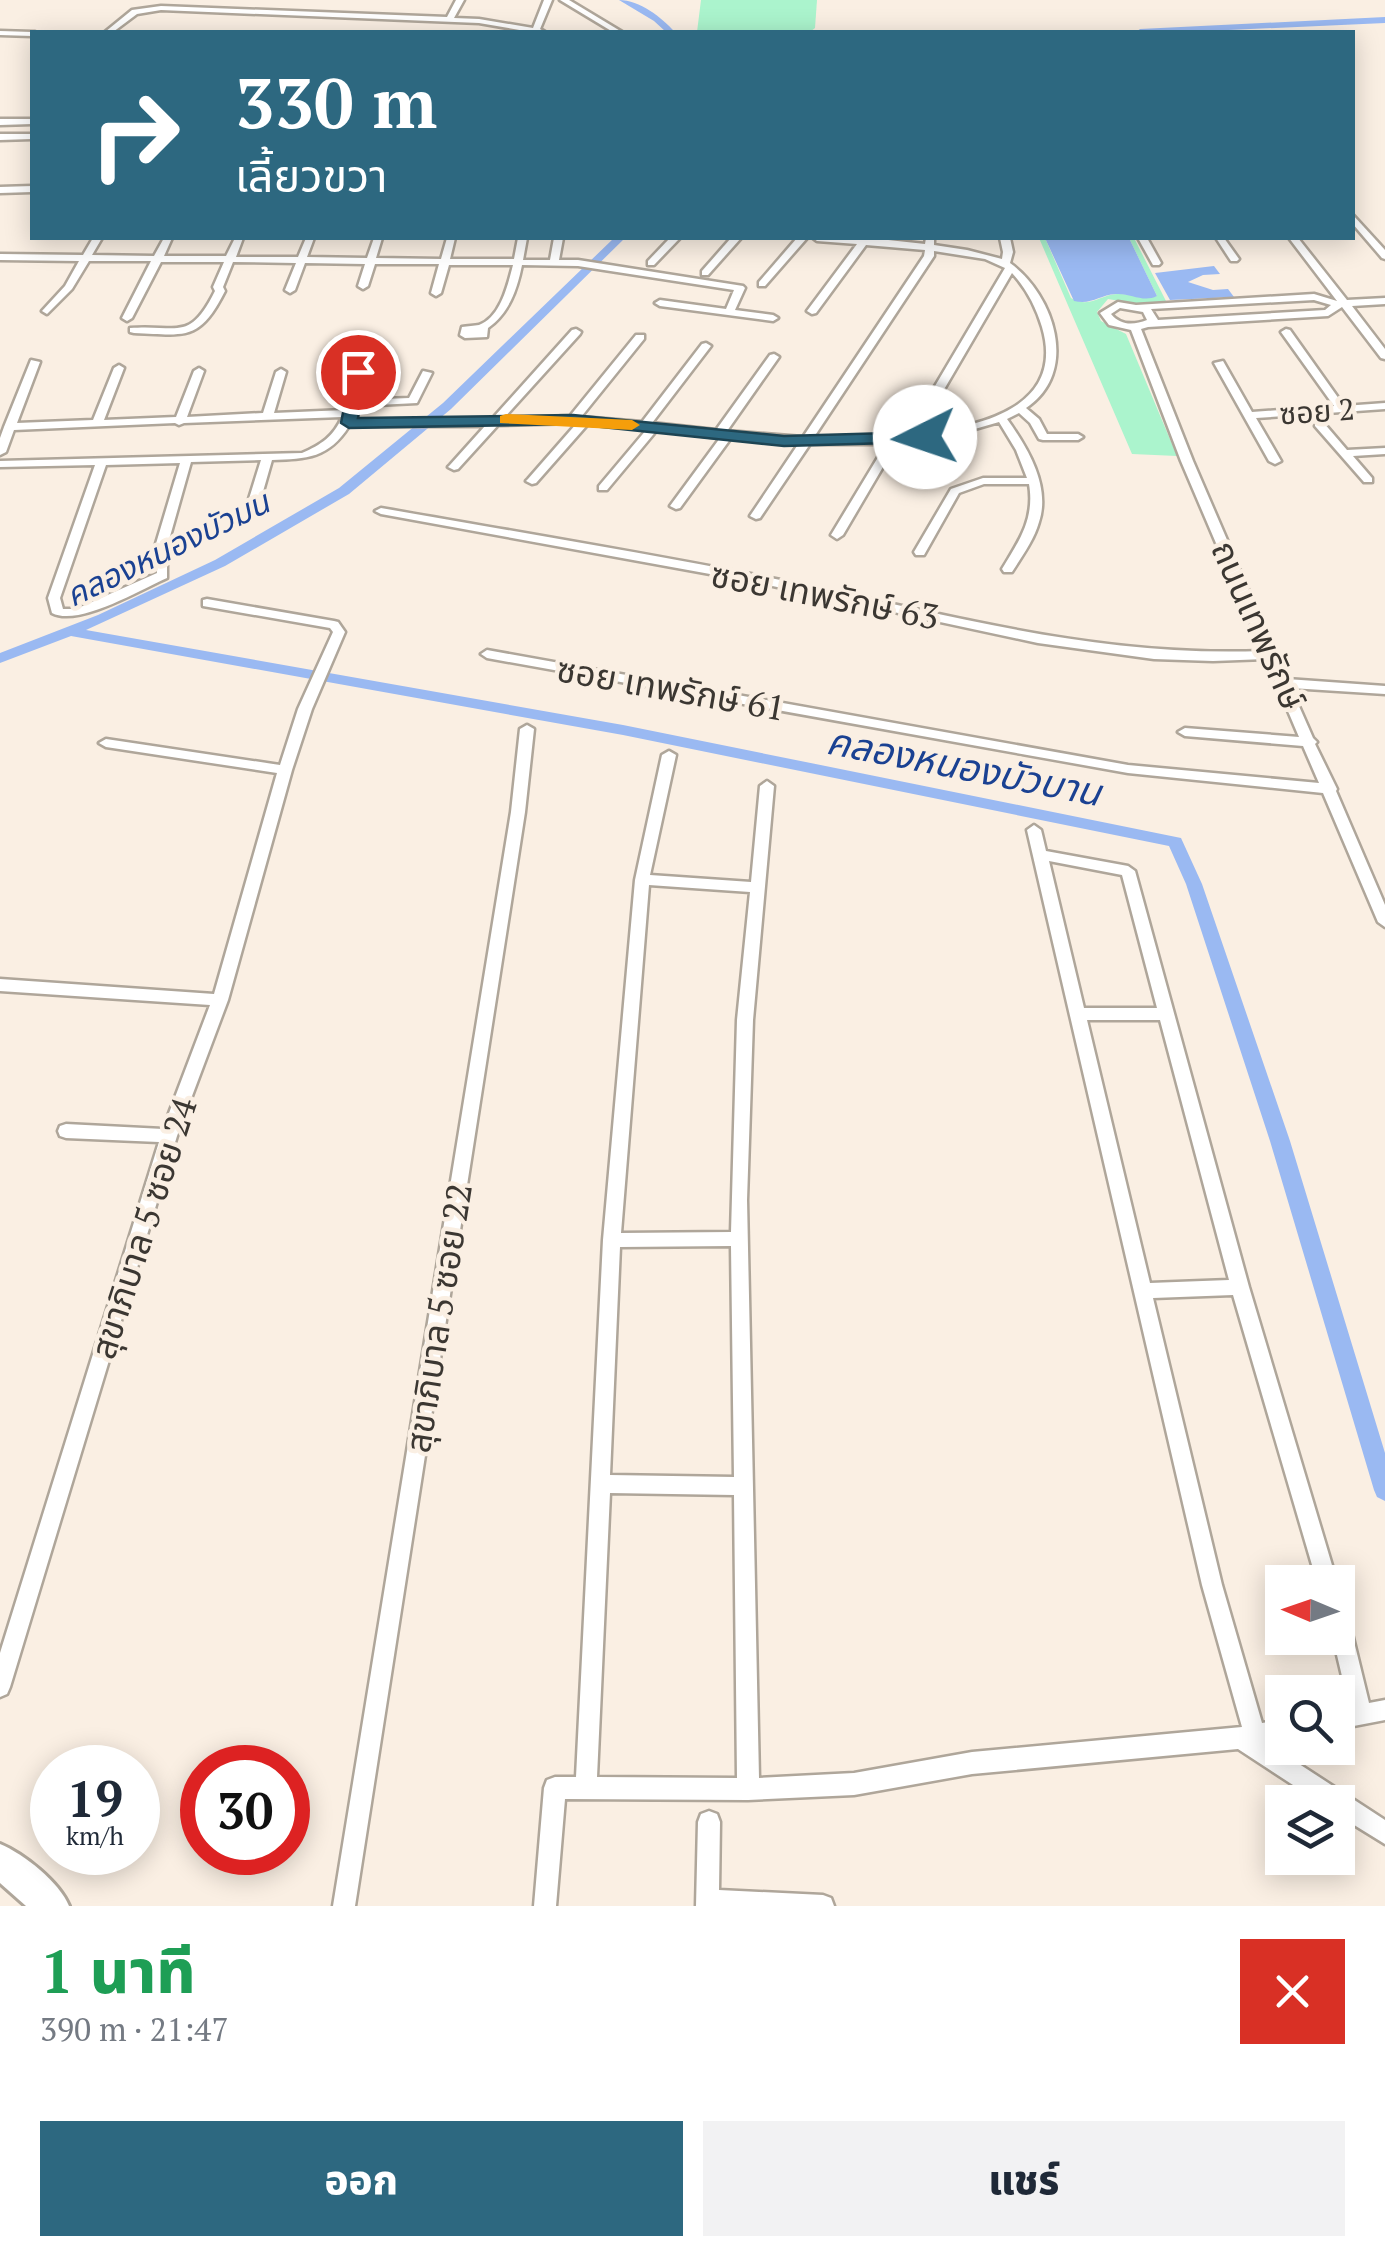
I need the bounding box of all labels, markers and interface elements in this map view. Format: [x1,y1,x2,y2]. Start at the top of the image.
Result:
text: 330 m [235,55,437,148]
icon: right [70,70,200,200]
text: เลี้ยวขวา [235,145,387,205]
pin [316,330,401,415]
icon: arrive [331,345,386,400]
position arrow [873,385,977,489]
street label: ซอย 2 [1278,388,1356,434]
water label: คลองหนองบัวมน [58,479,278,615]
street label: ถนนเทพรักษ์ [1201,533,1317,717]
street label: ซอย เทพรักษ์ 63 [707,550,943,640]
street label: ซอย เทพรักษ์ 61 [553,645,789,731]
water label: คลองหนองบัวบาน [823,715,1108,818]
street label: สุขาภิบาล 5 ซอย 24 [79,1091,207,1364]
street label: สุขาภิบาล 5 ซอย 22 [394,1180,482,1456]
north arrow [1265,1565,1355,1655]
map controls [1265,1565,1355,1875]
button: search [1265,1675,1355,1765]
speed limit sign: 30 [180,1745,310,1875]
text: 19 [67,1765,123,1831]
button: layers [1265,1785,1355,1875]
text: km/h [66,1819,124,1852]
text: 1 นาที [40,1931,195,2010]
button: close [1240,1939,1345,2044]
text: 390 m · 21:47 [40,2008,228,2050]
button: ออก [40,2121,683,2236]
button: แชร์ [703,2121,1345,2236]

